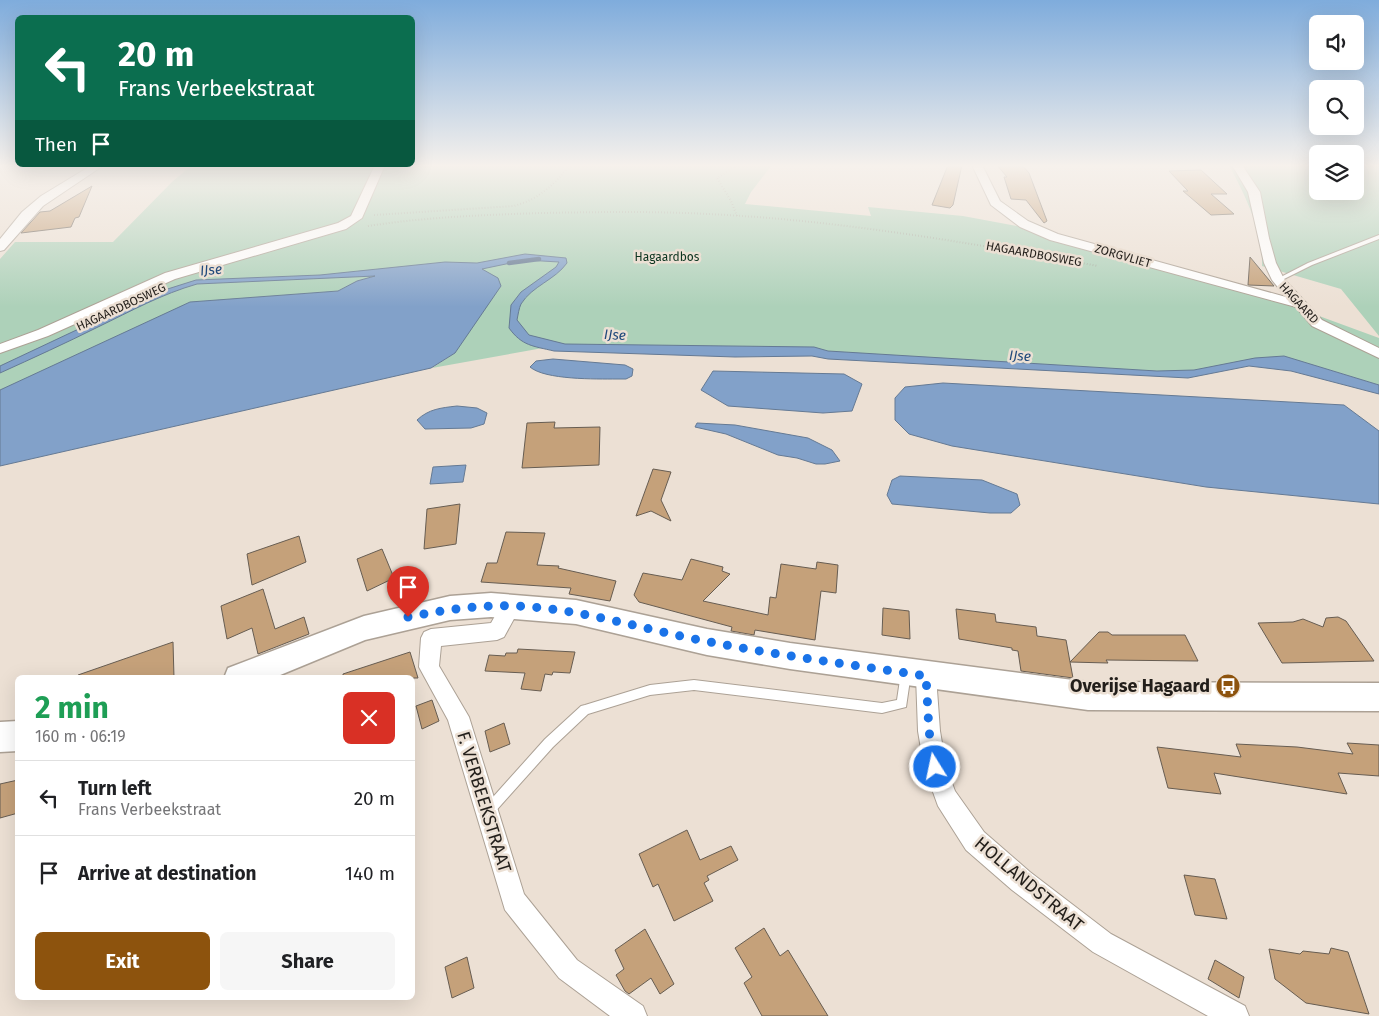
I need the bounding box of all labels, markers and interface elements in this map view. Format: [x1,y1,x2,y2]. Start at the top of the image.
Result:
map controls [1309,15,1364,200]
button: sound [1309,15,1364,70]
text: 20 m [118,33,194,75]
icon: left [35,35,100,100]
text: Frans Verbeekstraat [118,75,315,102]
button: search [1309,80,1364,135]
icon: arrive [87,130,115,158]
text: Then [35,133,77,156]
button: layers [1309,145,1364,200]
street label: HAGAARDBOSWEG [985,239,1083,269]
street label: ZORGVLIET [1093,241,1153,271]
park label: Hagaardbos [635,250,700,264]
water label: IJse [199,261,223,279]
street label: HAGAARD [1276,279,1322,327]
street label: HAGAARDBOSWEG [74,280,168,334]
water label: IJse [604,326,626,344]
water label: IJse [1009,347,1031,365]
pin [387,566,429,617]
icon: arrive [394,573,422,601]
bus stop icon: Overijse Hagaard [1215,673,1241,699]
place label: Overijse Hagaard [1070,675,1210,697]
text: 2 min [35,690,109,726]
button: close [343,692,395,744]
text: 160 m · 06:19 [35,727,126,746]
street label: F. VERBEEKSTRAAT [452,729,516,876]
position arrow [908,740,960,792]
text: Turn left [78,777,152,800]
icon: left [35,784,63,812]
text: 20 m [354,787,395,810]
text: Frans Verbeekstraat [78,800,221,819]
street label: HOLLANDSTRAAT [970,832,1088,936]
icon: arrive [35,859,63,887]
text: Arrive at destination [78,862,257,885]
text: 140 m [345,862,395,885]
button: Exit [35,932,210,990]
button: Share [220,932,395,990]

